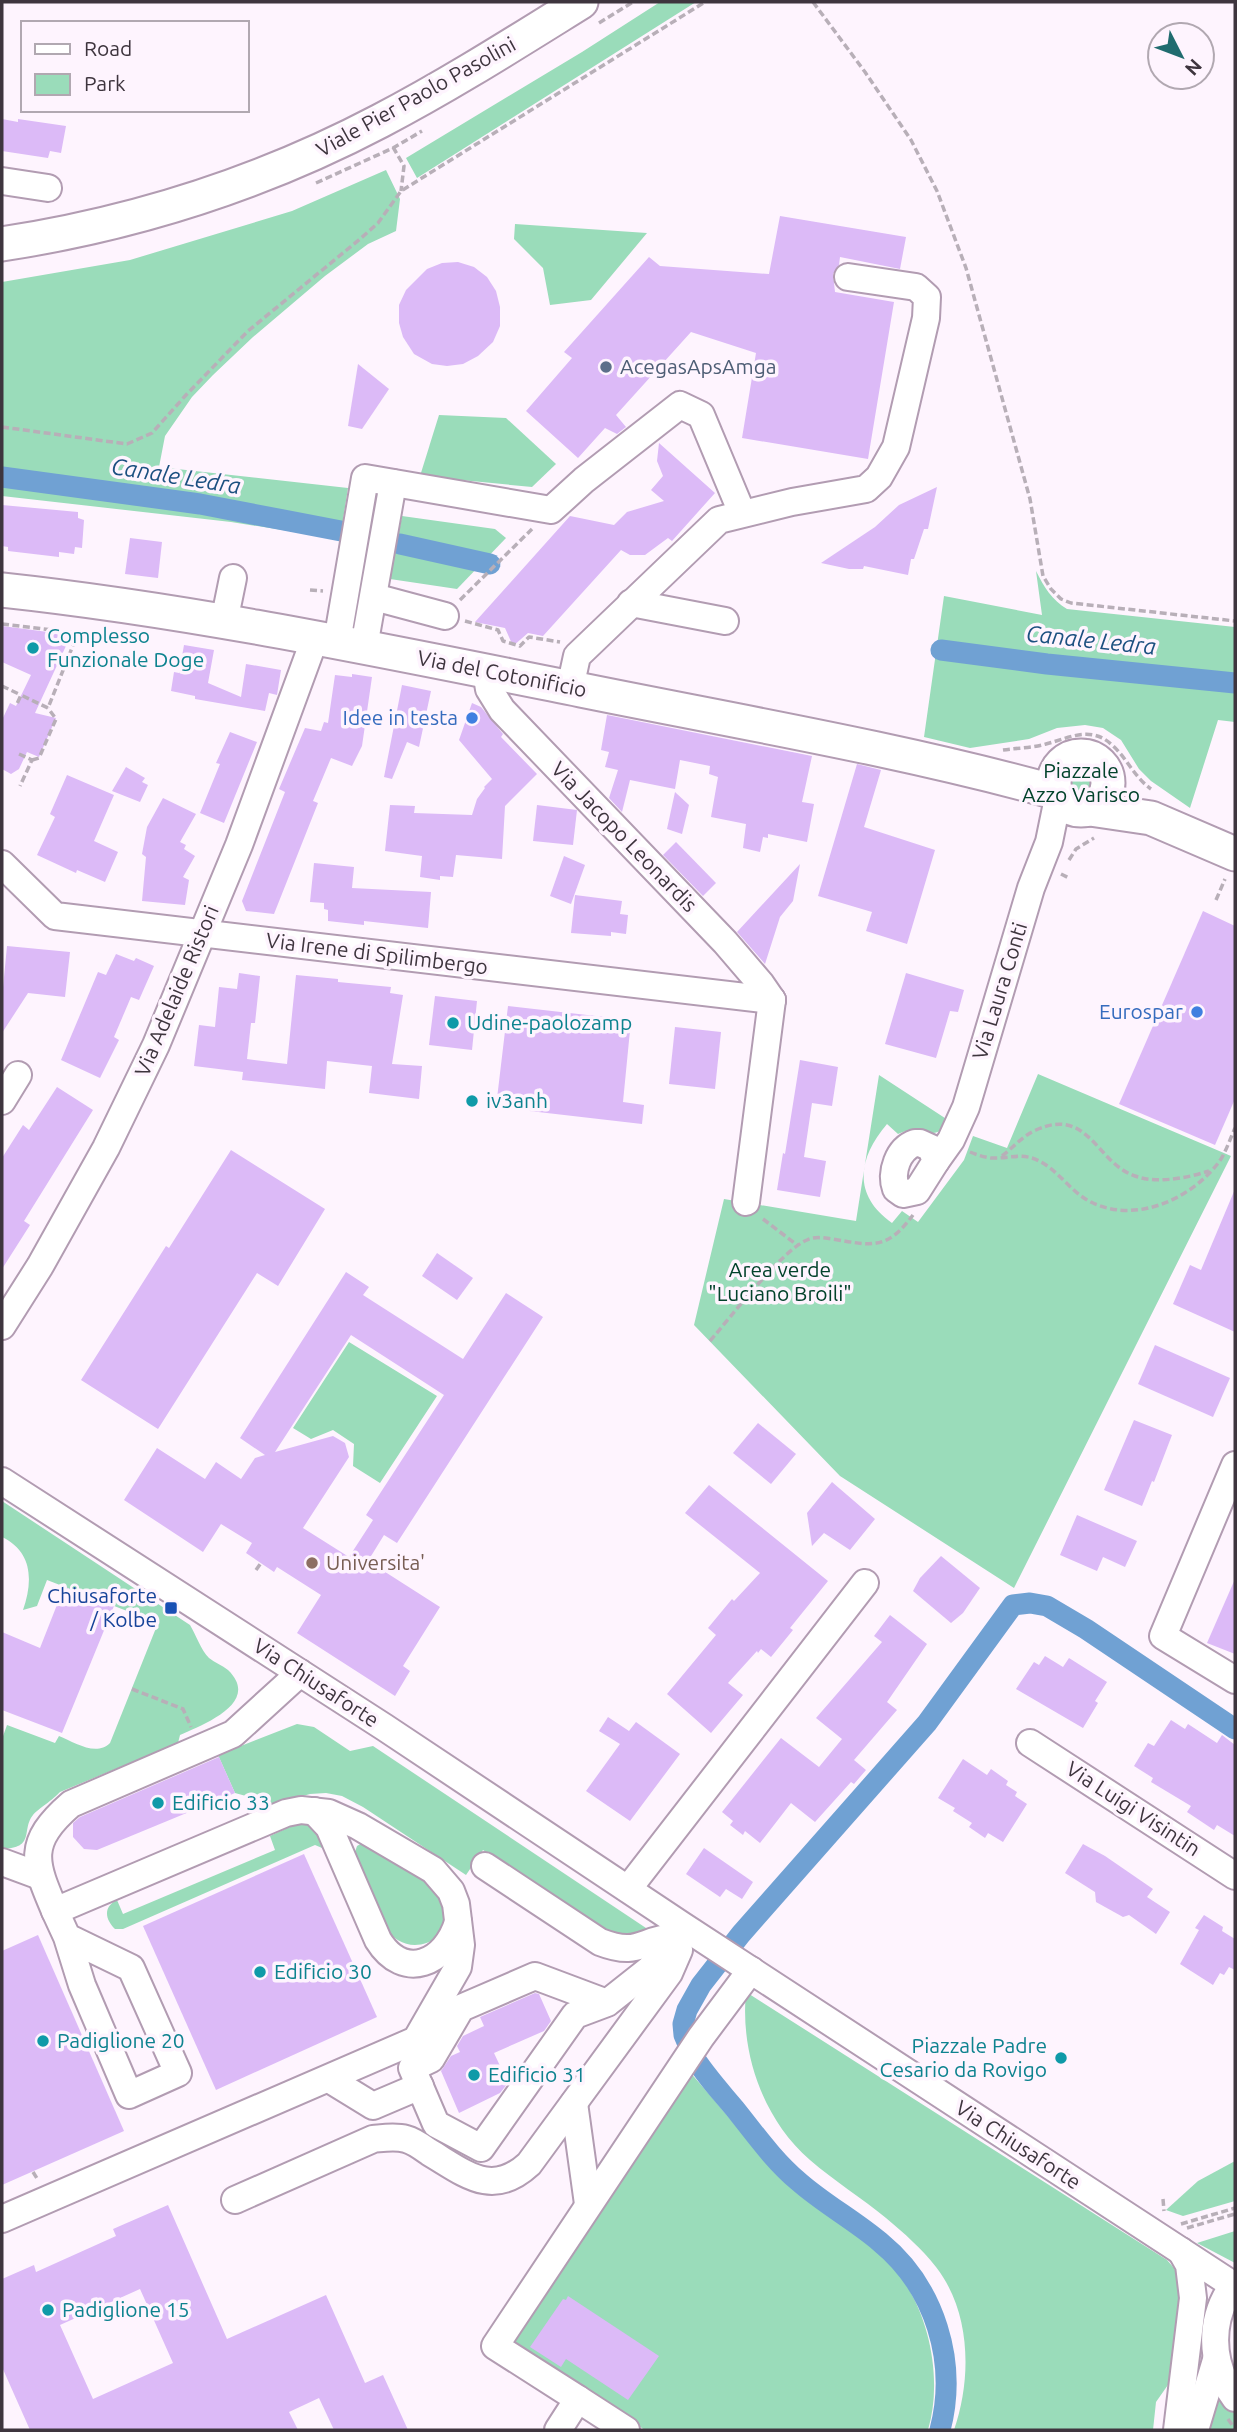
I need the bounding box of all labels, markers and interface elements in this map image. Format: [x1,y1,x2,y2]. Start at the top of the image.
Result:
legend [21,21,248,112]
north arrow [1146,21,1216,91]
street label: Viale Pier Paolo Pasolini [312,31,519,161]
text: Road [84,36,132,60]
text: N [1181,55,1207,80]
text: Park [84,71,126,95]
place label: AcegasApsAmga [620,354,777,378]
marker: AcegasApsAmga [598,359,614,375]
water label: Canale Ledra [110,453,242,498]
water label: Canale Ledra [1025,620,1157,659]
place label: Complesso Funzionale Doge [47,623,204,671]
marker: Complesso Funzionale Doge [25,640,41,656]
street label: Via del Cotonificio [416,645,589,701]
place label: Idee in testa [343,705,458,729]
marker: Idee in testa [464,710,480,726]
street label: Via Jacopo Leonardis [547,756,702,916]
park label: Piazzale Azzo Varisco [1022,758,1140,806]
street label: Via Adelaide Ristori [129,902,223,1080]
street label: Via Laura Conti [967,919,1031,1062]
street label: Via Irene di Spilimbergo [265,927,490,979]
place label: Eurospar [1099,999,1183,1023]
marker: Eurospar [1189,1004,1205,1020]
place label: Udine-paolozamp [467,1010,632,1034]
marker: Udine-paolozamp [445,1015,461,1031]
place label: iv3anh [486,1088,548,1112]
marker: iv3anh [464,1093,480,1109]
park label: Area verde "Luciano Broili" [708,1257,852,1305]
place label: Universita' [326,1550,425,1574]
marker: Universita' [304,1555,320,1571]
place label: Chiusaforte / Kolbe [47,1583,157,1631]
marker: Chiusaforte / Kolbe [163,1600,179,1616]
street label: Via Chiusaforte [249,1633,384,1732]
street label: Via Luigi Visintin [1062,1756,1205,1860]
place label: Edificio 33 [172,1790,270,1814]
marker: Edificio 33 [150,1795,166,1811]
place label: Edificio 30 [274,1959,372,1983]
marker: Edificio 30 [252,1964,268,1980]
place label: Padiglione 20 [57,2028,185,2052]
marker: Padiglione 20 [35,2033,51,2049]
place label: Piazzale Padre Cesario da Rovigo [880,2033,1047,2081]
marker: Piazzale Padre Cesario da Rovigo [1053,2050,1069,2066]
place label: Edificio 31 [488,2062,586,2086]
marker: Edificio 31 [466,2067,482,2083]
street label: Via Chiusaforte [951,2095,1086,2194]
place label: Padiglione 15 [62,2297,190,2321]
marker: Padiglione 15 [40,2302,56,2318]

